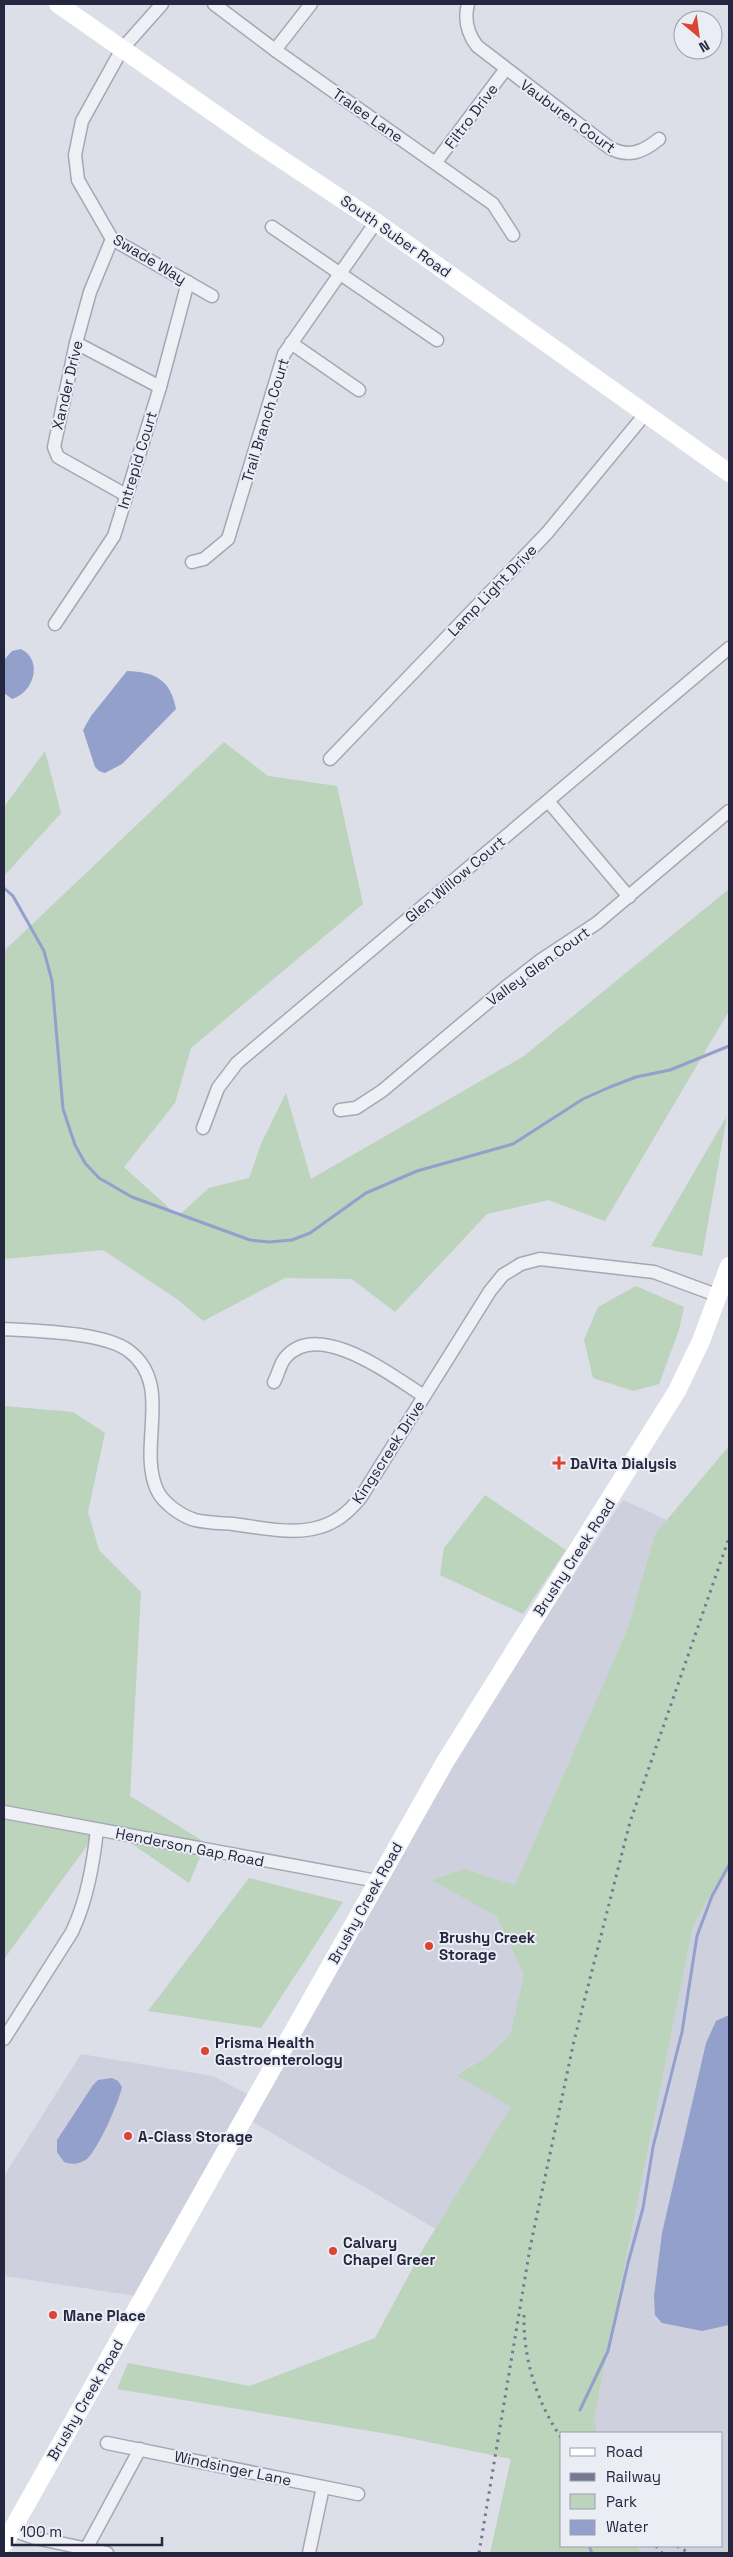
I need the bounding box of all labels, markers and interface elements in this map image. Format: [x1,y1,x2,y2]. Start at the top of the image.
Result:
north arrow [673,10,723,60]
text: N [696,36,713,57]
street label: Vauburen Court [517,75,619,157]
street label: Filtro Drive [440,80,502,152]
street label: Tralee Lane [329,84,407,146]
street label: South Suber Road [337,191,455,281]
street label: Swade Way [110,230,190,288]
street label: Xander Drive [47,338,87,432]
street label: Trail Branch Court [237,356,293,484]
street label: Intrepid Court [113,409,161,511]
street label: Lamp Light Drive [443,540,541,640]
street label: Glen Willow Court [401,831,509,927]
street label: Valley Glen Court [483,922,593,1010]
street label: Kingscreek Drive [347,1397,429,1507]
place label: DaVita Dialysis [570,1454,677,1473]
marker: DaVita Dialysis [552,1456,566,1470]
street label: Brushy Creek Road [529,1495,619,1619]
street label: Henderson Gap Road [114,1823,266,1871]
street label: Brushy Creek Road [324,1839,406,1967]
place label: Brushy Creek Storage [439,1928,536,1964]
marker: Brushy Creek Storage [423,1940,435,1952]
place label: Prisma Health Gastroenterology [215,2033,343,2069]
marker: Prisma Health Gastroenterology [199,2045,211,2057]
place label: A-Class Storage [138,2127,253,2146]
marker: A-Class Storage [122,2130,134,2142]
place label: Calvary Chapel Greer [343,2233,436,2269]
marker: Calvary Chapel Greer [327,2245,339,2257]
place label: Mane Place [63,2306,146,2325]
marker: Mane Place [47,2309,59,2321]
street label: Brushy Creek Road [43,2336,127,2464]
legend [560,2432,723,2547]
text: Road [606,2442,643,2461]
street label: Windsinger Lane [173,2446,293,2490]
text: Railway [606,2467,661,2486]
text: Park [606,2492,637,2511]
scale bar [12,2514,162,2546]
text: Water [606,2517,649,2536]
text: 100 m [20,2522,62,2541]

